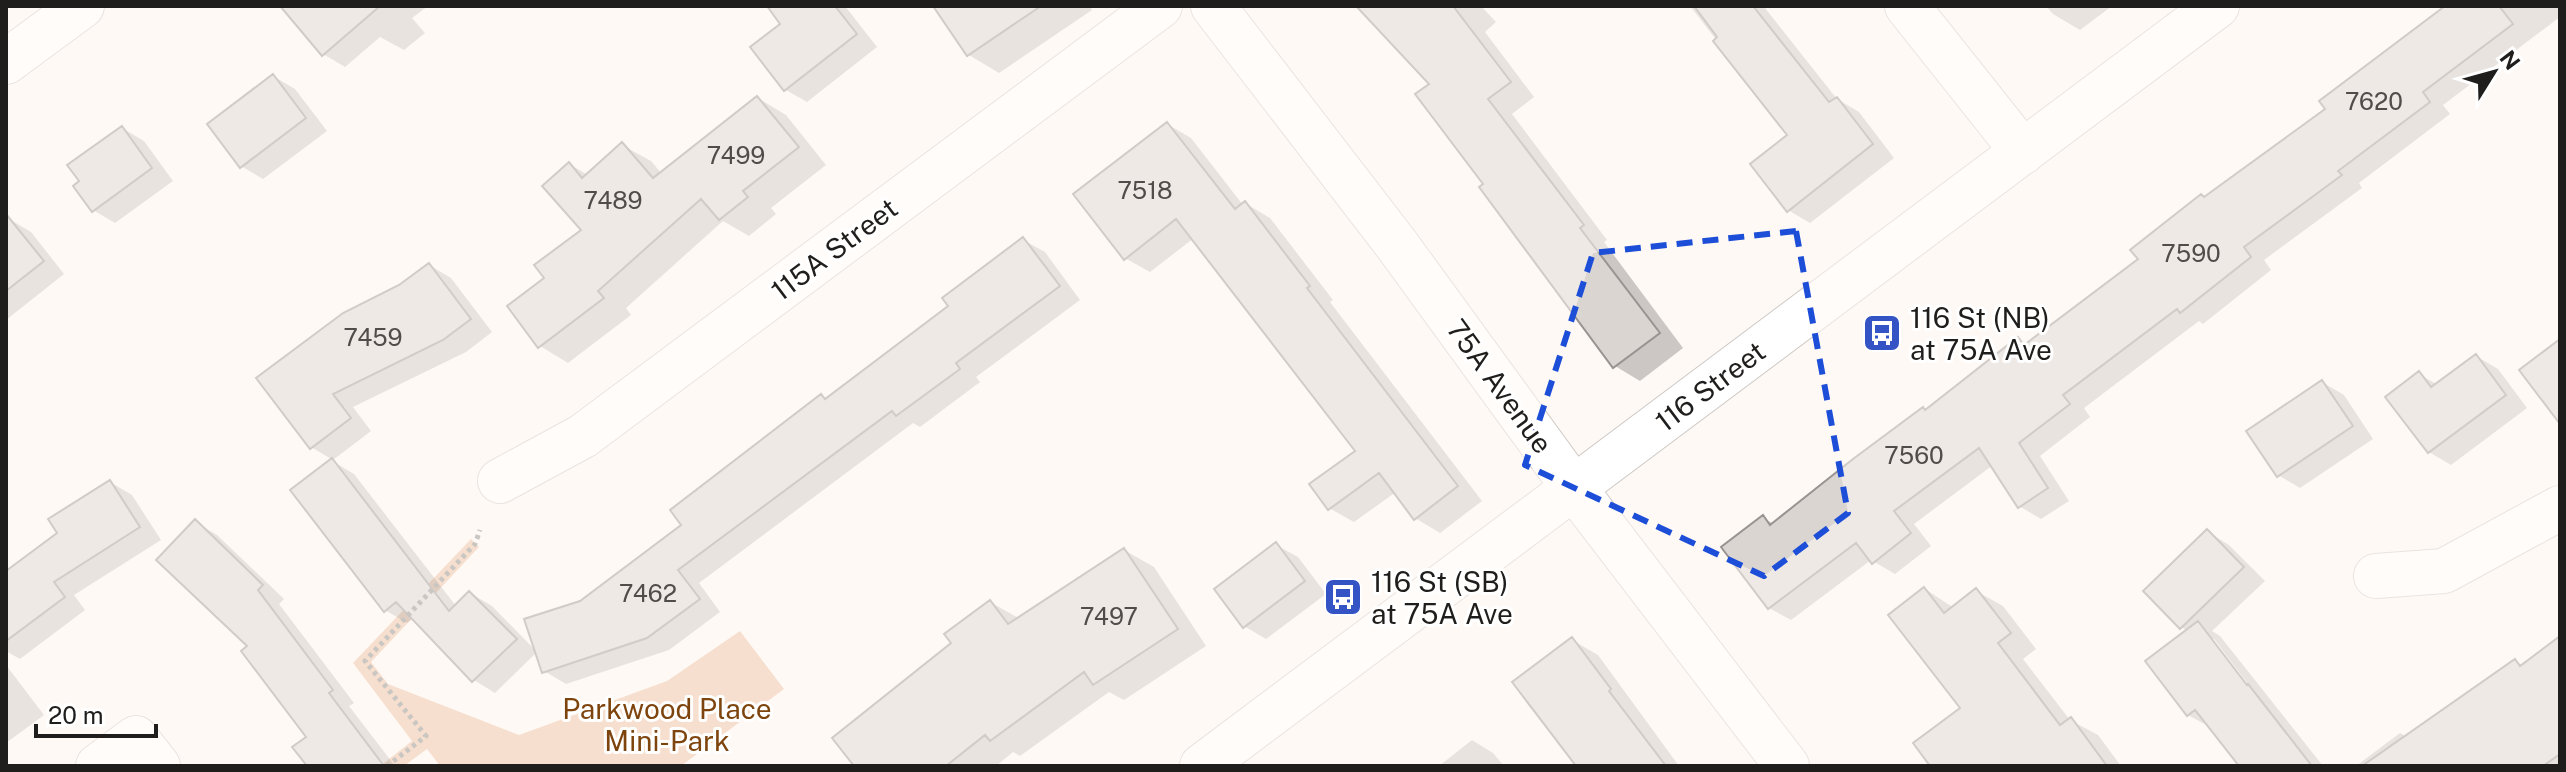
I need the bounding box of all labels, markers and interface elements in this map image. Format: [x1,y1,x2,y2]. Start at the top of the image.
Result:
north arrow [2454,32,2534,112]
text: N [2494,45,2526,75]
house number: 7620 [2345,87,2403,115]
house number: 7499 [707,141,765,169]
house number: 7518 [1117,176,1173,204]
house number: 7489 [583,186,643,214]
street label: 115A Street [764,191,904,307]
house number: 7590 [2161,239,2221,267]
place label: 116 St (NB) at 75A Ave [1910,301,2052,366]
bus stop icon: 116 St (NB) at 75A Ave [1861,312,1903,354]
street label: 75A Avenue [1440,313,1560,459]
house number: 7459 [343,323,403,351]
street label: 116 Street [1649,334,1771,438]
house number: 7560 [1884,441,1944,469]
place label: 116 St (SB) at 75A Ave [1371,565,1513,630]
bus stop icon: 116 St (SB) at 75A Ave [1322,576,1364,618]
house number: 7462 [619,579,677,607]
house number: 7497 [1080,602,1138,630]
scale bar [36,688,156,738]
park label: Parkwood Place Mini-Park [562,692,772,757]
text: 20 m [48,701,104,729]

